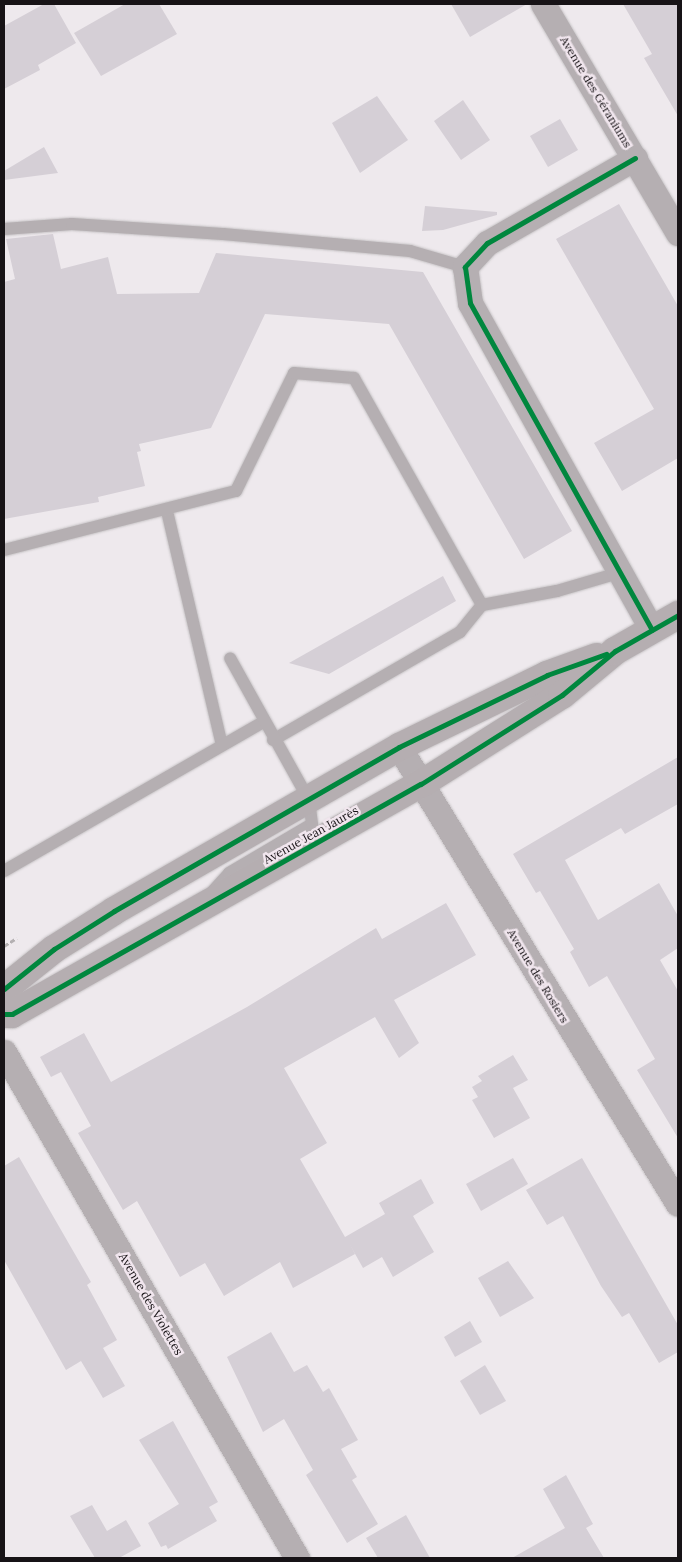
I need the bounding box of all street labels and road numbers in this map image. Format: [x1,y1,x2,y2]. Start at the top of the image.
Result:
street label: Avenue des Géraniums [557,34,635,150]
street label: Avenue Jean Jaurès [261,803,361,867]
street label: Avenue des Rosiers [504,926,572,1026]
street label: Avenue des Violettes [116,1250,186,1358]

